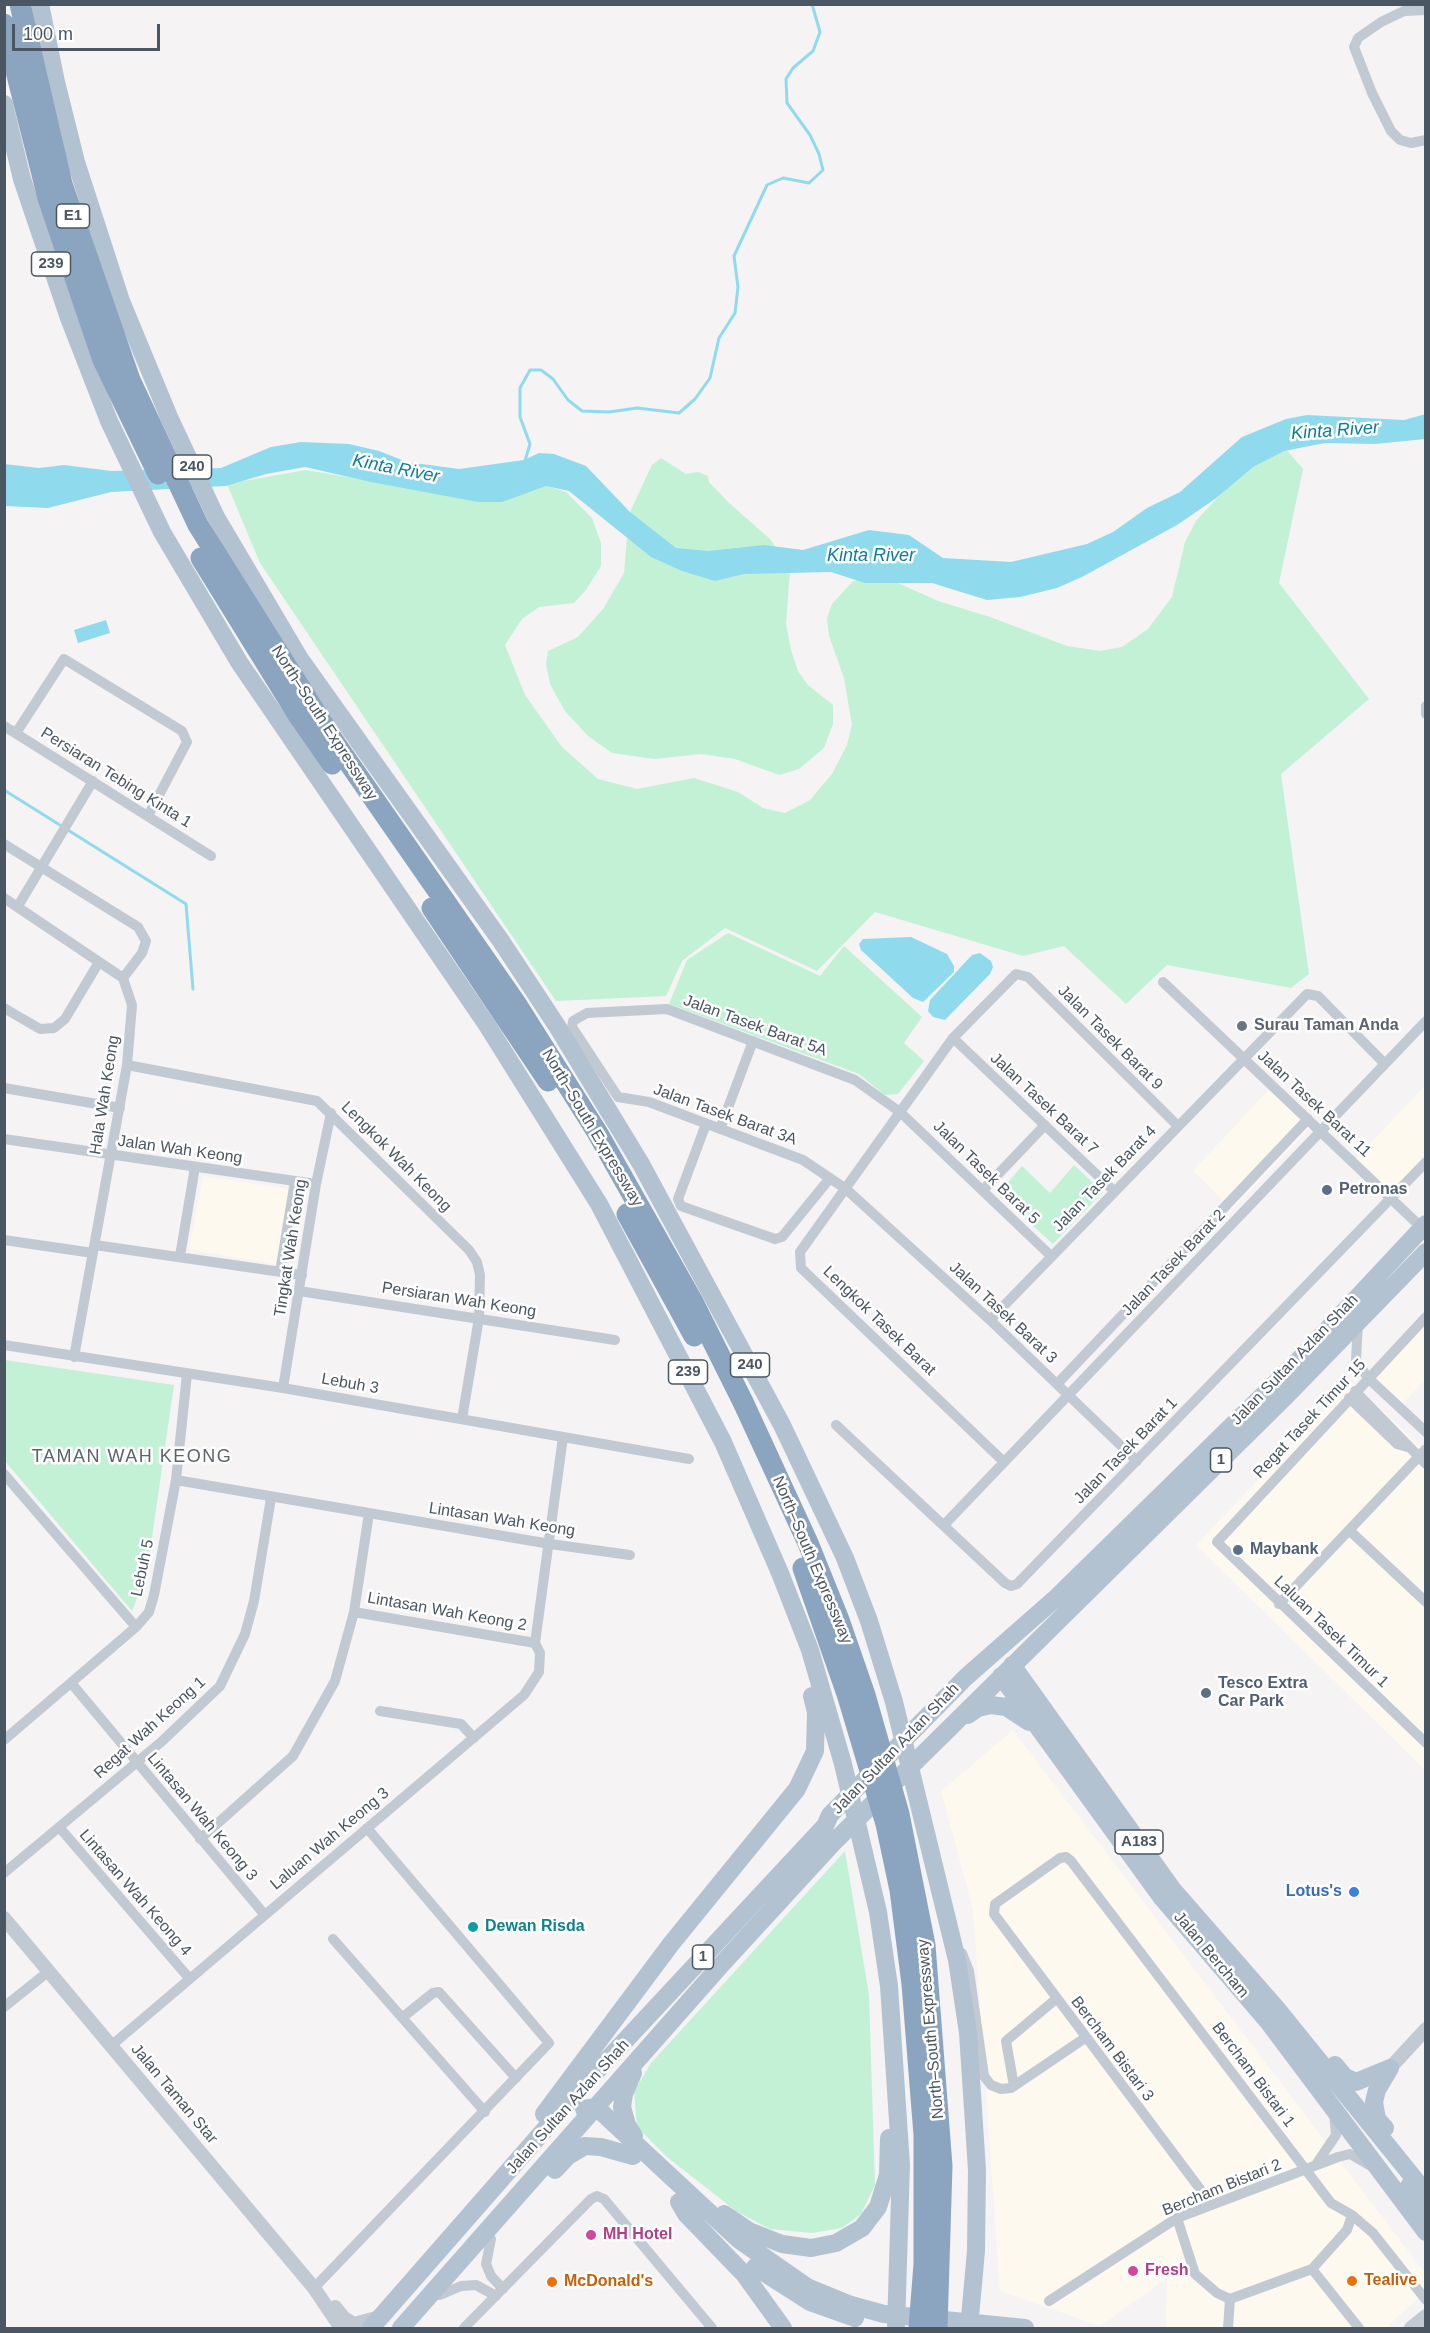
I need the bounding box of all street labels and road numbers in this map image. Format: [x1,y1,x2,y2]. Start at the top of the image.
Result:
road number: E1 [56,204,90,228]
road number: 239 [32,252,70,276]
road number: 240 [172,455,212,479]
street label: North–South Expressway [267,642,381,804]
street label: Persiaran Tebing Kinta 1 [37,724,195,832]
street label: Jalan Tasek Barat 9 [1054,982,1166,1094]
street label: Jalan Tasek Barat 5A [681,991,829,1061]
street label: Hala Wah Keong [86,1034,124,1156]
street label: North–South Expressway [537,1046,647,1210]
street label: Jalan Tasek Barat 11 [1253,1046,1375,1162]
street label: Jalan Tasek Barat 7 [986,1049,1102,1159]
street label: Jalan Tasek Barat 3A [651,1080,799,1150]
street label: Lengkok Wah Keong [337,1098,455,1216]
street label: Jalan Tasek Barat 5 [929,1117,1043,1229]
street label: Jalan Tasek Barat 4 [1049,1122,1161,1236]
street label: Jalan Wah Keong [116,1132,244,1168]
street label: Tingkat Wah Keong [271,1178,311,1318]
street label: Jalan Tasek Barat 2 [1118,1206,1230,1320]
street label: Jalan Tasek Barat 3 [945,1258,1061,1368]
street label: Lengkok Tasek Barat [819,1262,939,1380]
street label: Persiaran Wah Keong [380,1278,538,1322]
street label: Jalan Sultan Azlan Shah [1228,1291,1362,1429]
road number: 240 [730,1353,770,1377]
street label: Regat Tasek Timur 15 [1250,1355,1370,1483]
road number: 239 [668,1360,708,1384]
street label: Lebuh 3 [320,1370,380,1398]
street label: Jalan Tasek Barat 1 [1070,1394,1182,1508]
road number: 1 [1210,1448,1232,1472]
street label: North–South Expressway [768,1473,856,1647]
street label: Lintasan Wah Keong [427,1499,577,1541]
street label: Lebuh 5 [128,1538,158,1598]
street label: Laluan Tasek Timur 1 [1270,1572,1392,1692]
street label: Lintasan Wah Keong 2 [366,1589,528,1635]
street label: Regat Wah Keong 1 [90,1673,210,1783]
street label: Jalan Sultan Azlan Shah [829,1680,963,1818]
street label: Lintasan Wah Keong 3 [143,1749,261,1885]
street label: Laluan Wah Keong 3 [267,1784,393,1894]
street label: Lintasan Wah Keong 4 [75,1826,195,1960]
road number: A183 [1115,1830,1163,1854]
street label: Jalan Bercham [1169,1908,1253,2002]
street label: North–South Expressway [914,1938,948,2120]
road number: 1 [692,1945,714,1969]
street label: Bercham Bistari 3 [1066,1993,1158,2105]
street label: Bercham Bistari 1 [1207,2019,1299,2131]
street label: Jalan Sultan Azlan Shah [503,2036,633,2178]
street label: Jalan Taman Star [127,2040,221,2148]
street label: Bercham Bistari 2 [1160,2155,1284,2221]

